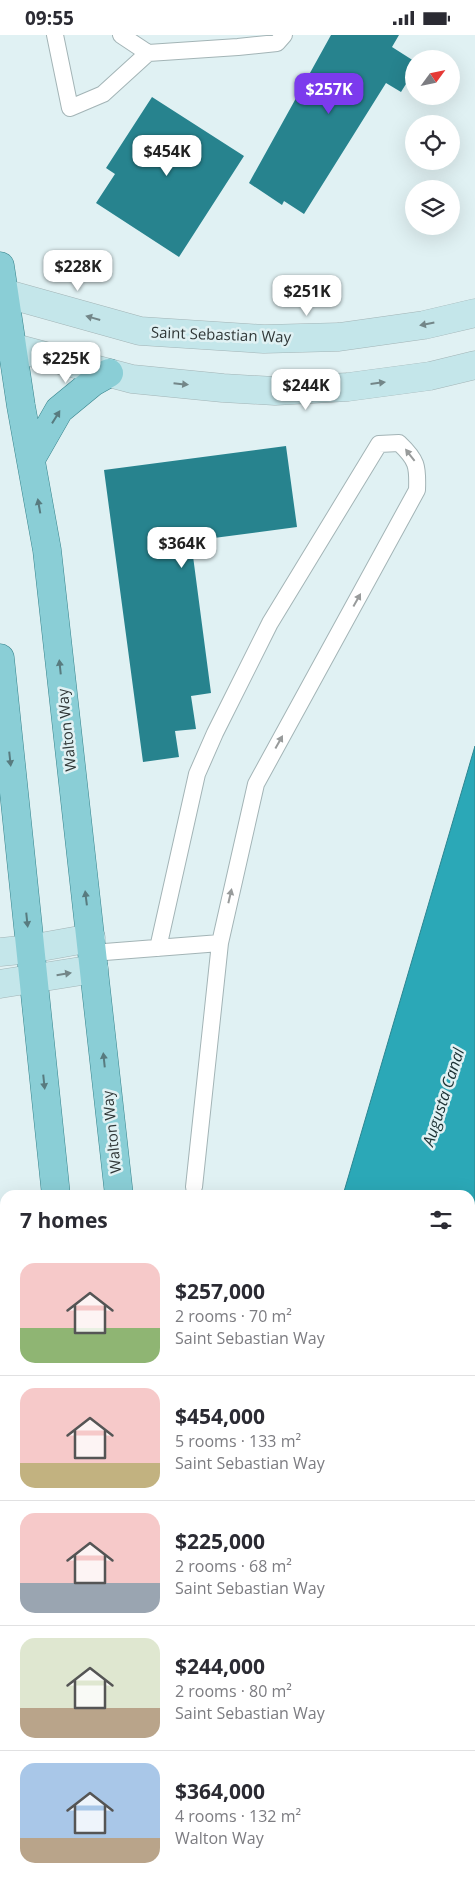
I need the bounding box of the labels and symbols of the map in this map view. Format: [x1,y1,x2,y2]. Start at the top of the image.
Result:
north arrow [405,50,460,105]
pin: $257K [294,73,364,115]
pin: $454K [132,135,202,177]
pin: $228K [43,249,113,292]
pin: $251K [272,275,342,317]
one-way arrow [85,314,100,322]
one-way arrow [420,320,435,328]
street label: Saint Sebastian Way [151,322,292,346]
pin: $225K [31,341,101,384]
pin: $244K [271,369,341,411]
one-way arrow [370,379,386,387]
one-way arrow [173,380,189,388]
one-way arrow [51,410,60,424]
one-way arrow [404,449,415,462]
one-way arrow [35,498,43,514]
pin: $364K [147,527,217,569]
one-way arrow [353,592,361,607]
one-way arrow [56,659,64,675]
street label: Walton Way [52,687,80,772]
one-way arrow [275,735,283,749]
one-way arrow [6,751,14,767]
one-way arrow [227,887,235,903]
one-way arrow [82,890,90,906]
one-way arrow [23,912,31,928]
one-way arrow [57,969,73,977]
water label: Augusta Canal [416,1044,469,1150]
one-way arrow [100,1051,108,1067]
one-way arrow [40,1074,48,1090]
street label: Walton Way [97,1089,125,1174]

